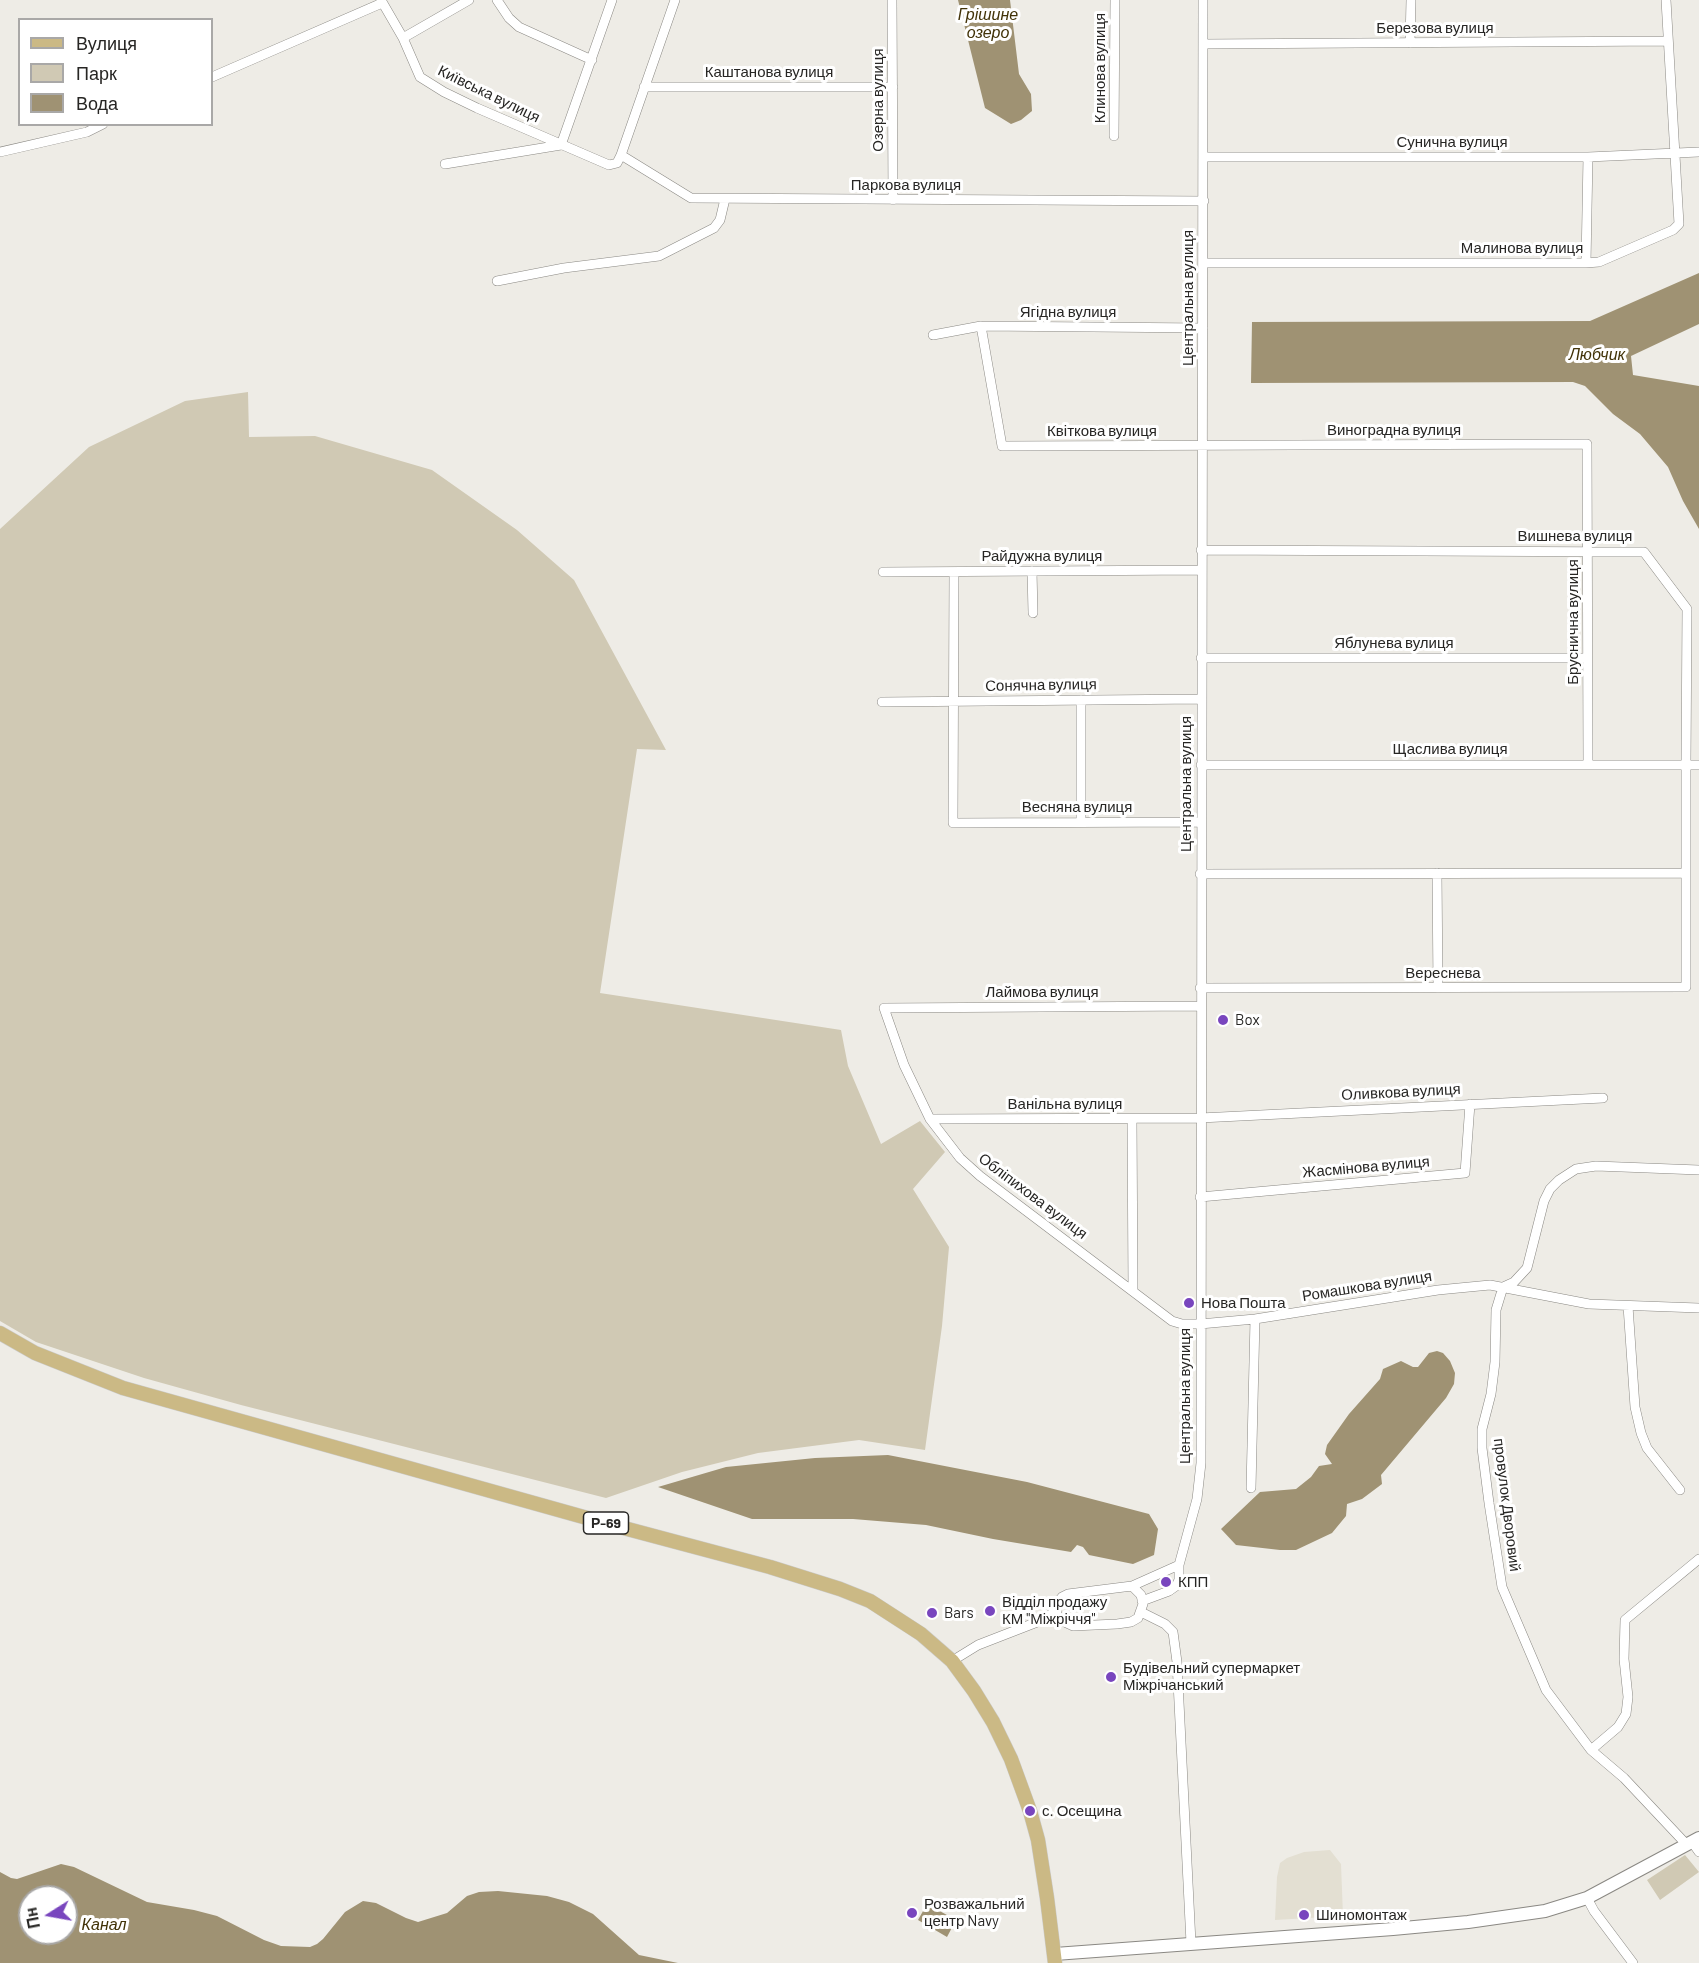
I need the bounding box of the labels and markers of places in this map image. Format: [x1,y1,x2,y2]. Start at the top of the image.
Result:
place label: Box [1235,1011,1260,1029]
marker: Box [1216,1013,1230,1027]
place label: Нова Пошта [1201,1294,1286,1312]
marker: Нова Пошта [1182,1296,1196,1310]
place label: КПП [1178,1573,1208,1591]
marker: КПП [1159,1575,1173,1589]
place label: Відділ продажу КМ "Міжріччя" [1002,1593,1107,1628]
place label: Bars [944,1604,974,1622]
marker: Відділ продажу КМ "Міжріччя" [983,1604,997,1618]
marker: Bars [925,1606,939,1620]
place label: Будівельний супермаркет Міжрічанський [1123,1659,1300,1694]
marker: Будівельний супермаркет Міжрічанський [1104,1670,1118,1684]
place label: с. Осещина [1042,1802,1122,1820]
marker: с. Осещина [1023,1804,1037,1818]
place label: Розважальний центр Navy [924,1895,1025,1930]
marker: Розважальний центр Navy [905,1906,919,1920]
place label: Шиномонтаж [1316,1906,1407,1924]
marker: Шиномонтаж [1297,1908,1311,1922]

